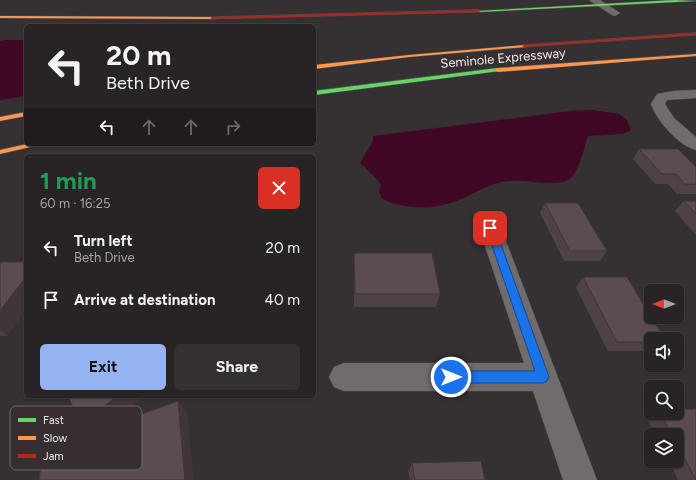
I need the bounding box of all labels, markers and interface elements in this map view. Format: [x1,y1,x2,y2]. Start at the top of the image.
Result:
text: 20 m [106,38,171,72]
icon: left [40,40,92,92]
street label: Seminole Expressway [440,45,566,71]
text: Beth Drive [106,72,190,94]
icon: left [96,116,118,138]
icon: ahead [138,116,160,138]
icon: ahead [180,116,202,138]
icon: right [222,116,244,138]
text: 1 min [40,166,97,195]
button: close [258,167,300,209]
text: 60 m · 16:25 [40,196,110,211]
pin [473,211,507,245]
icon: arrive [479,217,501,239]
text: Turn left [74,232,132,250]
icon: left [40,237,62,259]
text: 20 m [266,239,300,257]
text: Beth Drive [74,250,134,265]
north arrow [644,284,684,324]
map controls [644,284,684,468]
icon: arrive [40,289,62,311]
text: Arrive at destination [74,291,215,309]
text: 40 m [265,291,300,309]
button: sound [644,332,684,372]
button: Exit [40,344,166,390]
button: Share [174,344,300,390]
position arrow [430,356,472,398]
button: search [644,380,684,420]
legend [10,406,142,470]
text: Fast [43,414,64,427]
button: layers [644,428,684,468]
text: Slow [43,432,67,445]
text: Jam [43,450,64,463]

